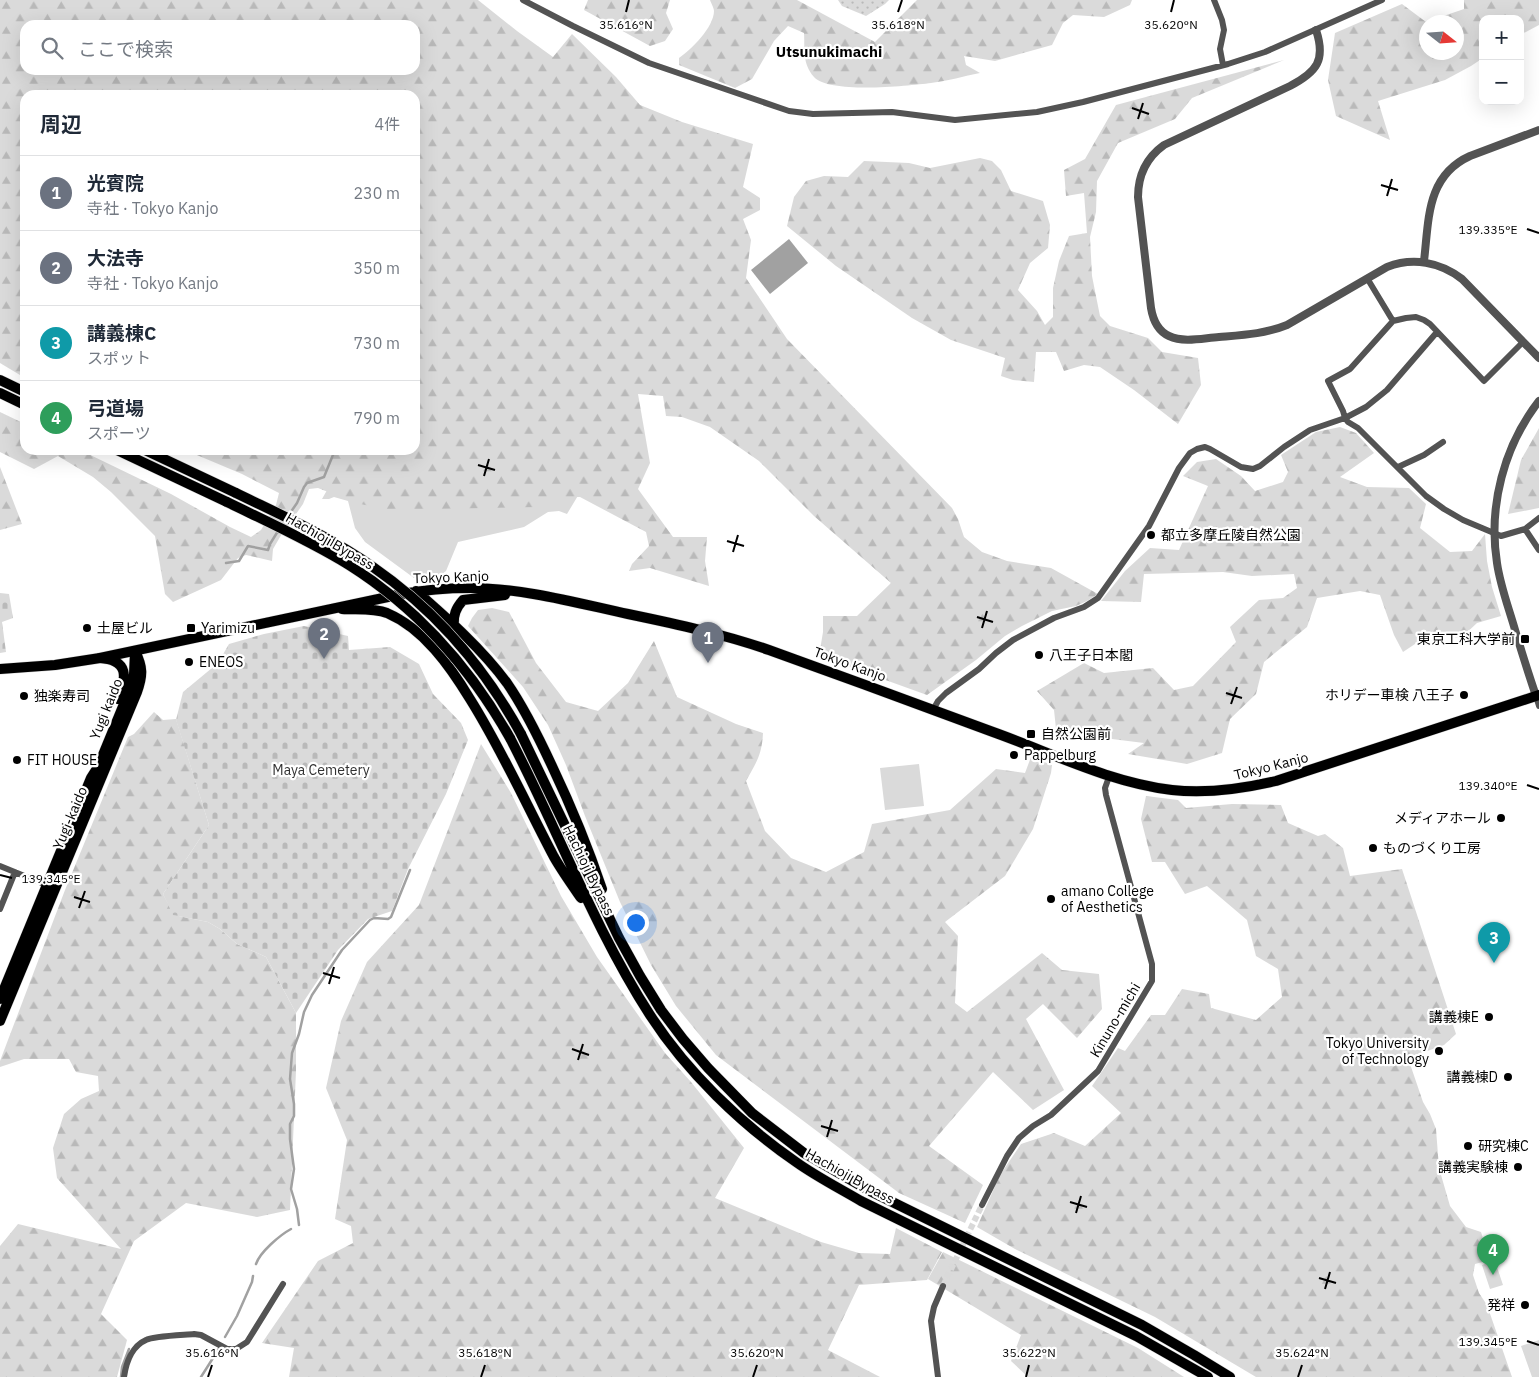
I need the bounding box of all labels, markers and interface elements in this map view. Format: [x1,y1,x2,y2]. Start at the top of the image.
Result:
north arrow [1419,15,1464,60]
map controls [1479,15,1524,105]
button: + [1479,15,1524,60]
text: 35.616°N [599,17,653,32]
text: 35.618°N [871,17,925,32]
text: 35.620°N [1144,17,1198,32]
search box [20,20,420,75]
icon: search [38,34,66,62]
text: ここで検索 [78,37,173,61]
district label: Utsunukimachi [776,42,882,61]
button: − [1479,60,1524,105]
text: 周辺 [40,110,82,138]
text: 4件 [374,114,400,134]
text: 光賓院 [87,171,144,195]
text: 1 [51,183,61,203]
text: 230 m [353,183,400,203]
text: 寺社 · Tokyo Kanjo [87,198,218,218]
text: 139.335°E [1458,222,1518,237]
text: 大法寺 [87,246,144,270]
text: 2 [51,258,61,278]
text: 350 m [353,258,400,278]
text: 寺社 · Tokyo Kanjo [87,273,218,293]
text: 講義棟C [87,321,156,345]
text: 3 [51,333,61,353]
text: 730 m [353,333,400,353]
text: スポット [87,348,151,368]
text: 弓道場 [87,396,144,420]
text: 4 [51,408,61,428]
text: 790 m [353,408,400,428]
text: スポーツ [87,423,151,443]
street label: Hachioji Bypass [283,508,378,574]
place label: 都立多摩丘陵自然公園 [1161,526,1301,544]
marker: 都立多摩丘陵自然公園 [1145,529,1157,541]
street label: Tokyo Kanjo [413,567,489,587]
pin: 2 [308,618,340,659]
place label: 土屋ビル [97,619,153,637]
place label: Yarimizu [201,619,255,637]
marker: 土屋ビル [81,622,93,634]
marker: Yarimizu [185,622,197,634]
pin: 1 [692,622,724,663]
place label: 東京工科大学前 [1417,630,1515,648]
marker: 東京工科大学前 [1519,633,1531,645]
street label: Tokyo Kanjo [811,643,889,685]
place label: 八王子日本閣 [1049,646,1133,664]
marker: 八王子日本閣 [1033,649,1045,661]
place label: ENEOS [199,653,243,671]
marker: ENEOS [183,656,195,668]
street label: Yugi kaido [86,676,126,742]
place label: ホリデー車検 八王子 [1325,686,1454,704]
place label: 独楽寿司 [34,687,90,705]
marker: ホリデー車検 八王子 [1458,689,1470,701]
marker: 独楽寿司 [18,690,30,702]
place label: 自然公園前 [1041,725,1111,743]
marker: 自然公園前 [1025,728,1037,740]
place label: Pappelburg [1024,746,1096,764]
street label: Tokyo Kanjo [1232,748,1310,784]
marker: Pappelburg [1008,749,1020,761]
place label: FIT HOUSE [27,751,97,769]
marker: FIT HOUSE [11,754,23,766]
park label: Maya Cemetery [272,761,370,779]
text: 139.340°E [1458,778,1518,793]
street label: Yugi-kaido [49,784,91,852]
place label: メディアホール [1394,809,1491,827]
marker: メディアホール [1495,812,1507,824]
street label: Hachioji Bypass [559,821,619,919]
place label: ものづくり工房 [1383,839,1481,857]
marker: ものづくり工房 [1367,842,1379,854]
text: 139.345°E [21,871,81,886]
place label: amano College of Aesthetics [1061,882,1154,916]
marker: amano College of Aesthetics [1045,893,1057,905]
your location [623,910,649,936]
pin: 3 [1478,922,1510,963]
street label: Kinuno-michi [1086,979,1144,1061]
place label: 講義棟E [1429,1008,1479,1026]
marker: 講義棟E [1483,1011,1495,1023]
place label: Tokyo University of Technology [1326,1034,1429,1068]
marker: Tokyo University of Technology [1433,1045,1445,1057]
place label: 講義棟D [1447,1068,1498,1086]
marker: 講義棟D [1502,1071,1514,1083]
place label: 研究棟C [1478,1137,1529,1155]
marker: 研究棟C [1462,1140,1474,1152]
street label: Hachioji Bypass [802,1144,898,1208]
place label: 講義実験棟 [1438,1158,1508,1176]
marker: 講義実験棟 [1512,1161,1524,1173]
pin: 4 [1477,1234,1509,1275]
place label: 発祥 [1487,1296,1515,1314]
marker: 発祥 [1519,1299,1531,1311]
text: 139.345°E [1458,1334,1518,1349]
text: 35.616°N [185,1345,239,1360]
text: 35.618°N [458,1345,512,1360]
text: 35.620°N [730,1345,784,1360]
text: 35.622°N [1002,1345,1056,1360]
text: 35.624°N [1275,1345,1329,1360]

